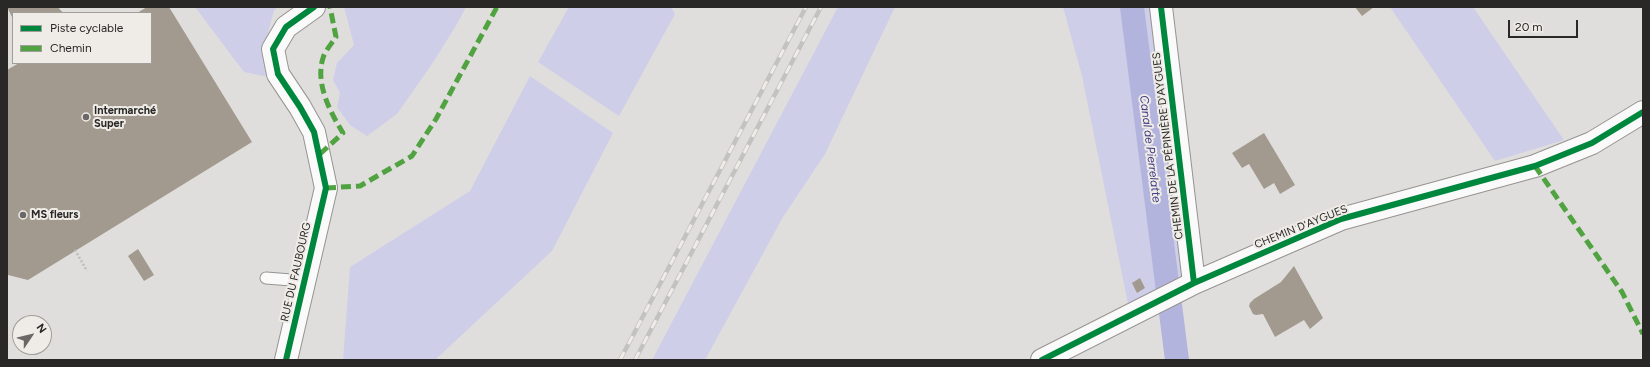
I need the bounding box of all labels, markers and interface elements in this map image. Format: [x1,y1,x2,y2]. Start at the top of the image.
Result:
legend [12,12,152,64]
scale bar [1510,12,1580,38]
text: 20 m [1515,20,1543,34]
text: Piste cyclable [50,21,123,35]
text: Chemin [50,41,92,55]
street label: CHEMIN DE LA PÉPINIÈRE D'AYGUES [1150,52,1186,240]
water label: Canal de Pierrelatte [1136,94,1164,204]
place label: Intermarché Super [94,104,156,130]
marker: Intermarché Super [81,112,91,122]
street label: CHEMIN D'AYGUES [1252,202,1350,252]
place label: MS fleurs [31,208,78,222]
marker: MS fleurs [18,210,28,220]
street label: RUE DU FAUBOURG [278,221,314,323]
north arrow [12,315,52,355]
text: N [34,321,49,336]

